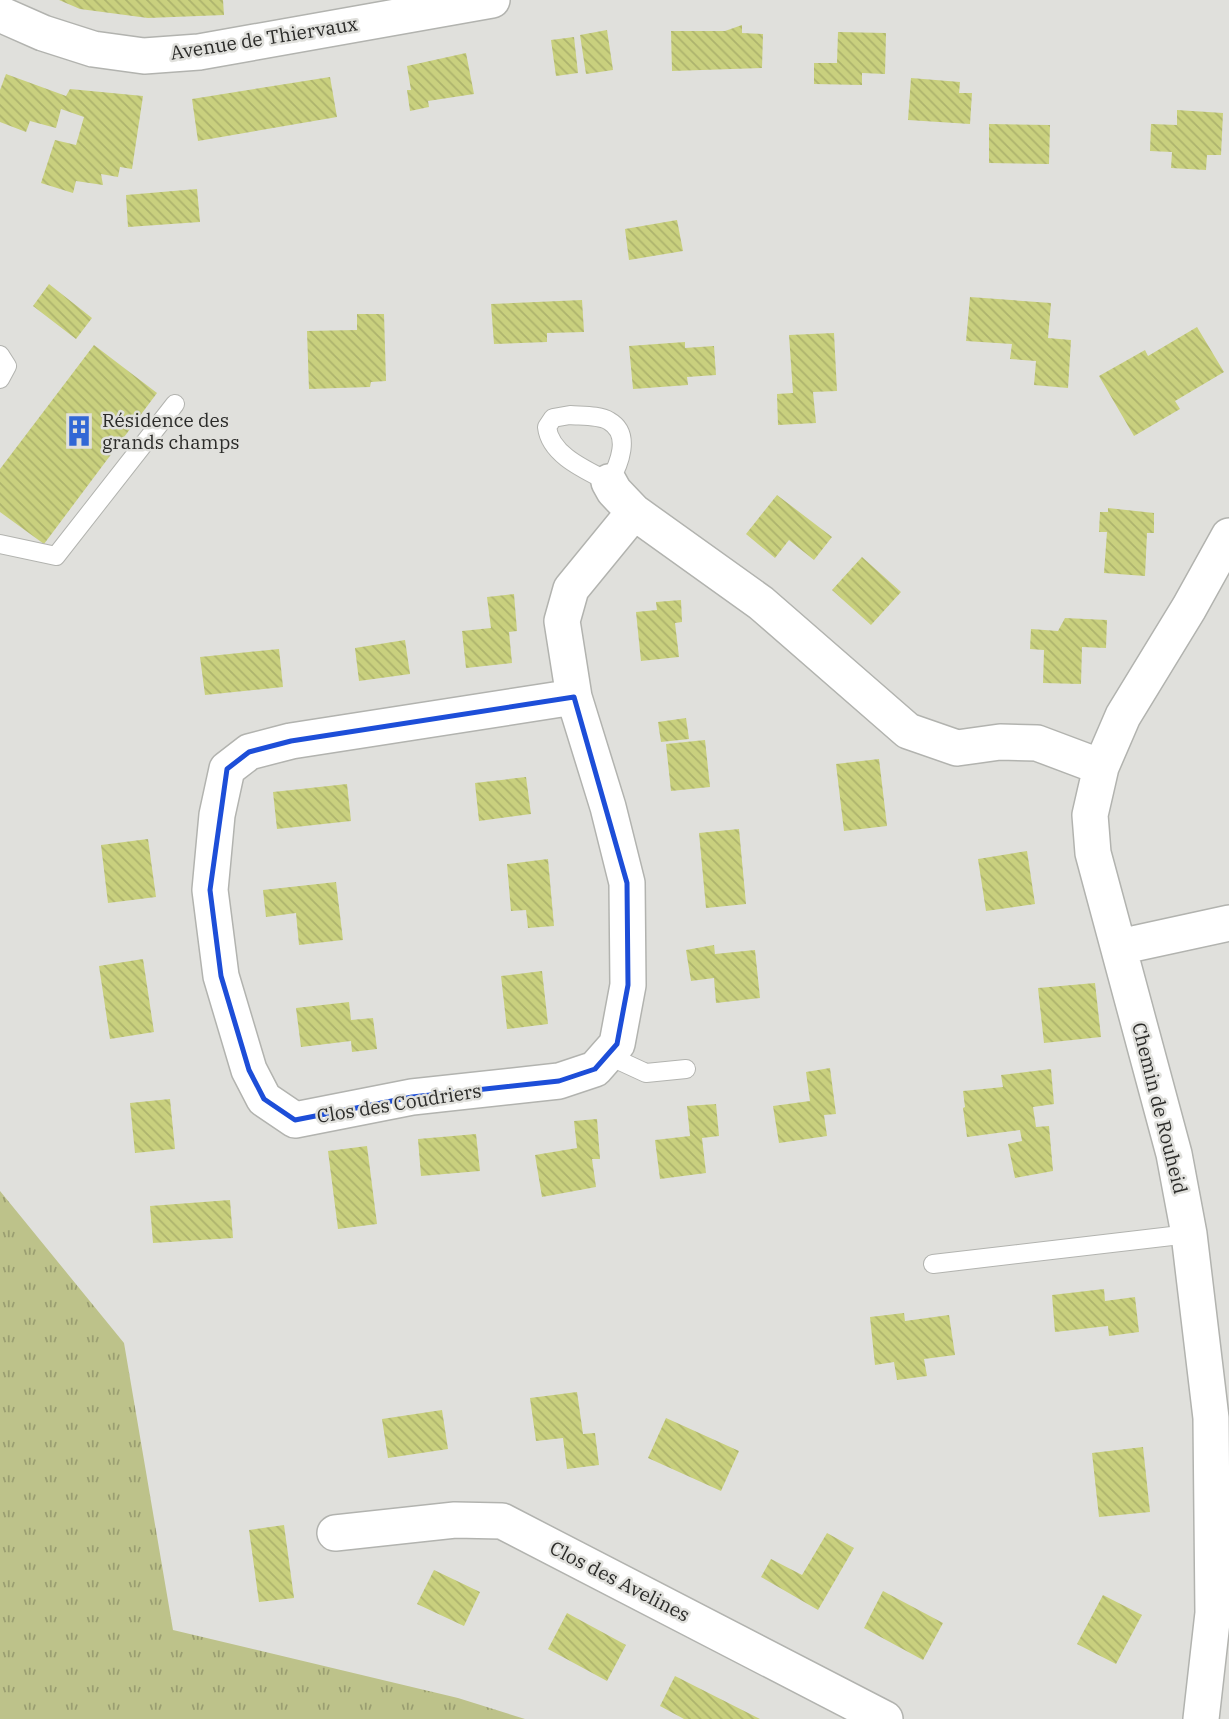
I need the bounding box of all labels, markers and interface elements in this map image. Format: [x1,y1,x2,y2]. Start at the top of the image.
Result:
street label: Avenue de Thiervaux [169,11,360,65]
place label: Résidence des grands champs [102,408,240,454]
building icon: Résidence des grands champs [62,414,96,448]
street label: Chemin de Rouheid [1127,1020,1193,1196]
street label: Clos des Coudriers [315,1078,483,1128]
street label: Clos des Avelines [546,1535,694,1627]

